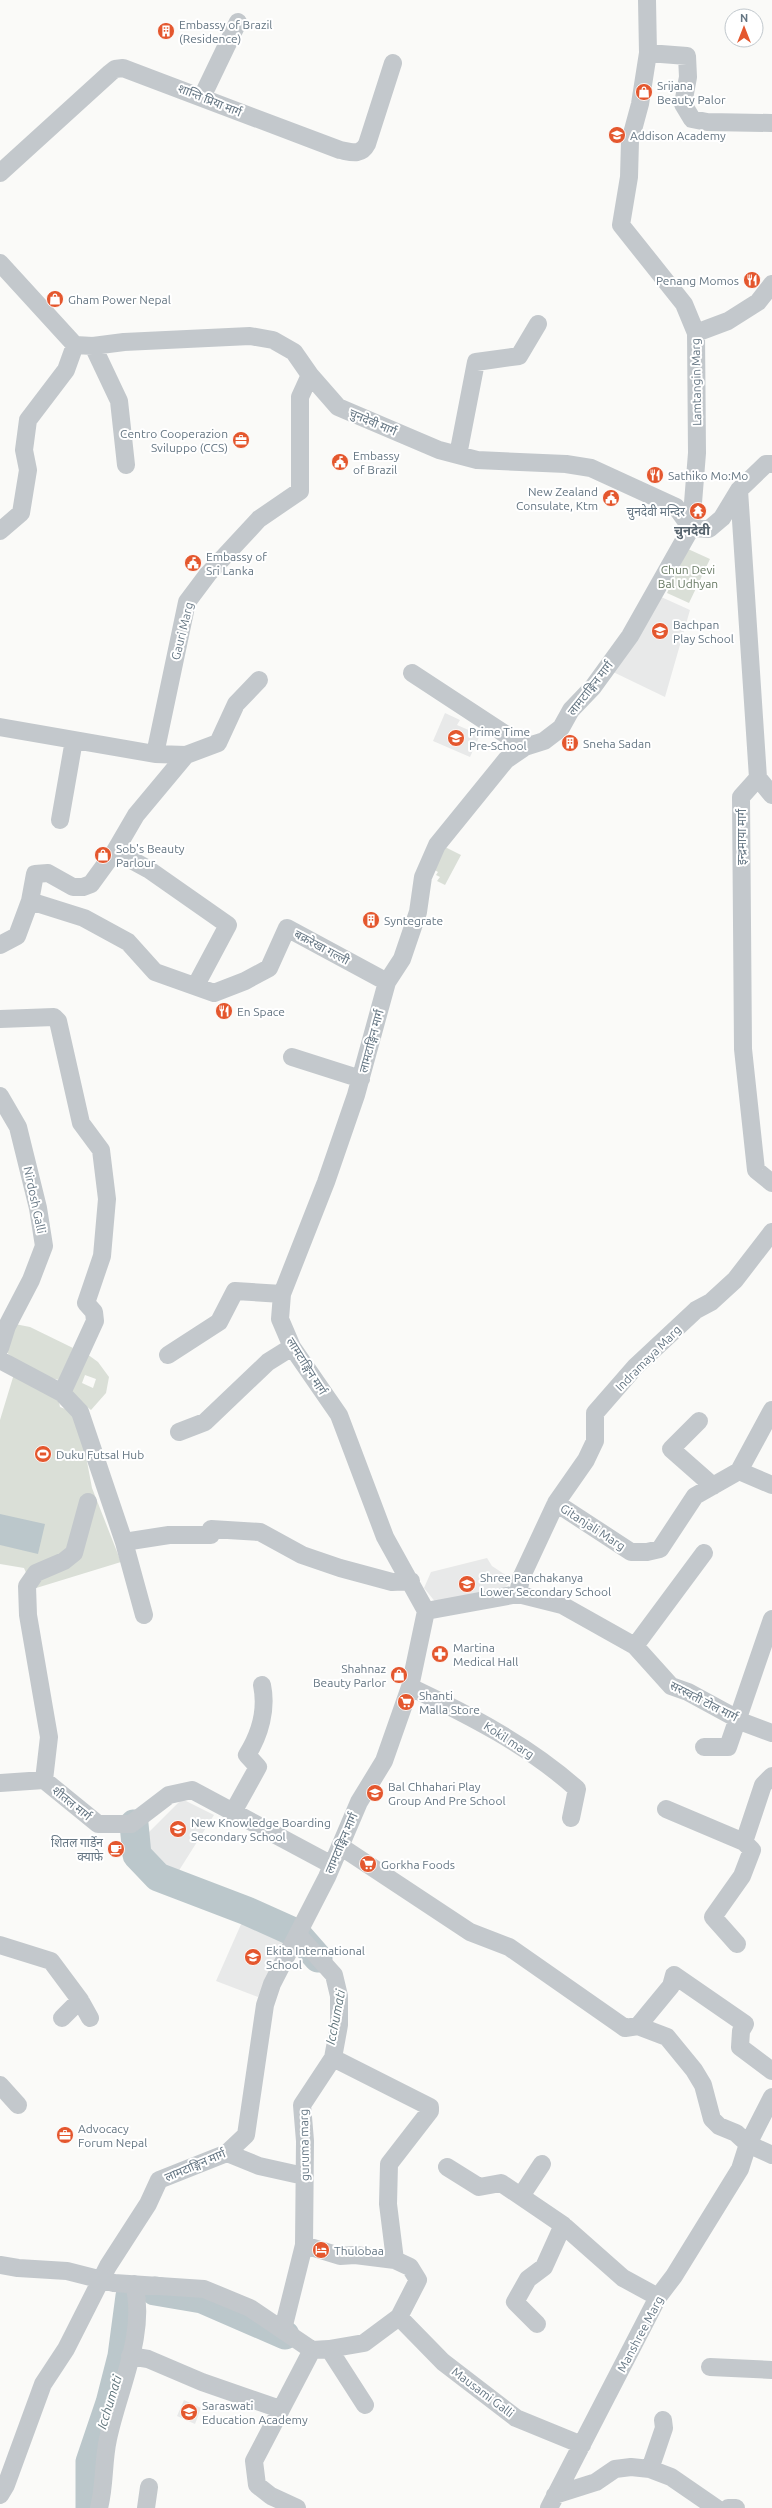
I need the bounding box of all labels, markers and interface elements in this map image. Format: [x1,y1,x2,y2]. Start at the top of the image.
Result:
north arrow [724,8,764,48]
text: N [740,12,748,24]
place label: Embassy of Brazil (Residence) [179,18,272,46]
building icon: Embassy of Brazil (Residence) [156,21,176,41]
place label: Srijana Beauty Palor [657,79,726,106]
street label: शान्ति प्रिया मार्ग [176,80,245,119]
shop icon: Srijana Beauty Palor [634,82,654,102]
school or university icon: Addison Academy [607,125,627,145]
place label: Addison Academy [630,129,726,142]
restaurant icon: Penang Momos [742,270,762,290]
place label: Penang Momos [656,274,739,287]
shop icon: Gham Power Nepal [45,289,65,309]
place label: Gham Power Nepal [68,293,171,306]
street label: Lamtangin Marg [689,338,703,426]
street label: चुनदेवी मार्ग [347,405,400,440]
place label: Centro Cooperazion Sviluppo (CCS) [120,427,228,455]
office icon: Centro Cooperazion Sviluppo (CCS) [231,430,251,450]
place label: Embassy of Brazil [353,449,400,476]
public building icon: Embassy of Brazil [330,452,350,472]
restaurant icon: Sathiko Mo:Mo [645,465,665,485]
place label: Sathiko Mo:Mo [668,469,748,482]
place label: New Zealand Consulate, Ktm [516,485,598,512]
public building icon: New Zealand Consulate, Ktm [601,488,621,508]
temple icon: चुनदेवी मन्दिर [688,501,708,521]
place label: चुनदेवी मन्दिर [627,504,686,520]
district label: चुनदेवी [674,523,711,540]
place label: Embassy of Sri Lanka [206,550,267,577]
public building icon: Embassy of Sri Lanka [183,553,203,573]
park label: Chun Devi Bal Udhyan [658,563,718,590]
street label: Gauri Marg [169,601,195,661]
place label: Bachpan Play School [673,618,734,645]
school or university icon: Bachpan Play School [650,621,670,641]
street label: लामटाङ्गिन मार्ग [564,657,616,718]
place label: Prime Time Pre-School [469,725,530,752]
school or university icon: Prime Time Pre-School [446,728,466,748]
building icon: Sneha Sadan [560,733,580,753]
place label: Sneha Sadan [583,737,651,750]
street label: इन्द्रमाया मार्ग [735,808,749,865]
place label: Sob's Beauty Parlour [116,842,185,869]
shop icon: Sob's Beauty Parlour [93,845,113,865]
building icon: Syntegrate [361,910,381,930]
place label: Syntegrate [384,914,443,927]
street label: बक्ररेखा गल्ली [292,926,353,967]
restaurant icon: En Space [214,1001,234,1021]
place label: En Space [237,1005,285,1018]
street label: लामटाङ्गिन मार्ग [355,1007,387,1074]
street label: Nirdosh Galli [22,1165,48,1235]
street label: Indramaya Marg [613,1323,683,1393]
street label: लामटाङ्गिन मार्ग [283,1335,331,1398]
sports icon: Duku Futsal Hub [33,1444,53,1464]
place label: Duku Futsal Hub [56,1448,144,1461]
street label: Gitanjali Marg [558,1501,628,1553]
place label: Shree Panchakanya Lower Secondary School [480,1571,611,1598]
school or university icon: Shree Panchakanya Lower Secondary School [457,1574,477,1594]
place label: Martina Medical Hall [453,1641,518,1668]
pharmacy icon: Martina Medical Hall [430,1644,450,1664]
place label: Shahnaz Beauty Parlor [313,1662,386,1689]
shop icon: Shahnaz Beauty Parlor [389,1665,409,1685]
street label: सरस्वती टोल मार्ग [668,1677,741,1724]
place label: Shanti Malla Store [419,1689,480,1716]
supermarket icon: Shanti Malla Store [396,1692,416,1712]
street label: Kokil marg [482,1719,536,1761]
place label: Bal Chhahari Play Group And Pre School [388,1780,506,1807]
street label: शीतल मार्ग [50,1783,95,1823]
school or university icon: Bal Chhahari Play Group And Pre School [365,1783,385,1803]
street label: लामटाङ्गिन मार्ग [321,1809,361,1876]
place label: New Knowledge Boarding Secondary School [191,1816,331,1843]
school or university icon: New Knowledge Boarding Secondary School [168,1819,188,1839]
place label: शितल गार्डेन क्याफे [51,1835,104,1863]
cafe icon: शितल गार्डेन क्याफे [106,1839,126,1859]
supermarket icon: Gorkha Foods [358,1854,378,1874]
place label: Gorkha Foods [381,1858,455,1871]
place label: Ekita International School [266,1944,365,1971]
school or university icon: Ekita International School [243,1947,263,1967]
water label: Icchumati [323,1988,347,2046]
street label: guruma marg [297,2109,311,2181]
place label: Advocacy Forum Nepal [78,2122,147,2149]
office icon: Advocacy Forum Nepal [55,2125,75,2145]
street label: लामटाङ्गिन मार्ग [162,2145,229,2185]
hotel icon: Thulobaa [311,2240,331,2260]
place label: Thulobaa [334,2244,384,2257]
street label: Manshree Marg [615,2294,665,2374]
street label: Mausami Galli [449,2364,517,2420]
water label: Icchumati [94,2373,124,2431]
place label: Saraswati Education Academy [202,2399,308,2426]
school or university icon: Saraswati Education Academy [179,2402,199,2422]

